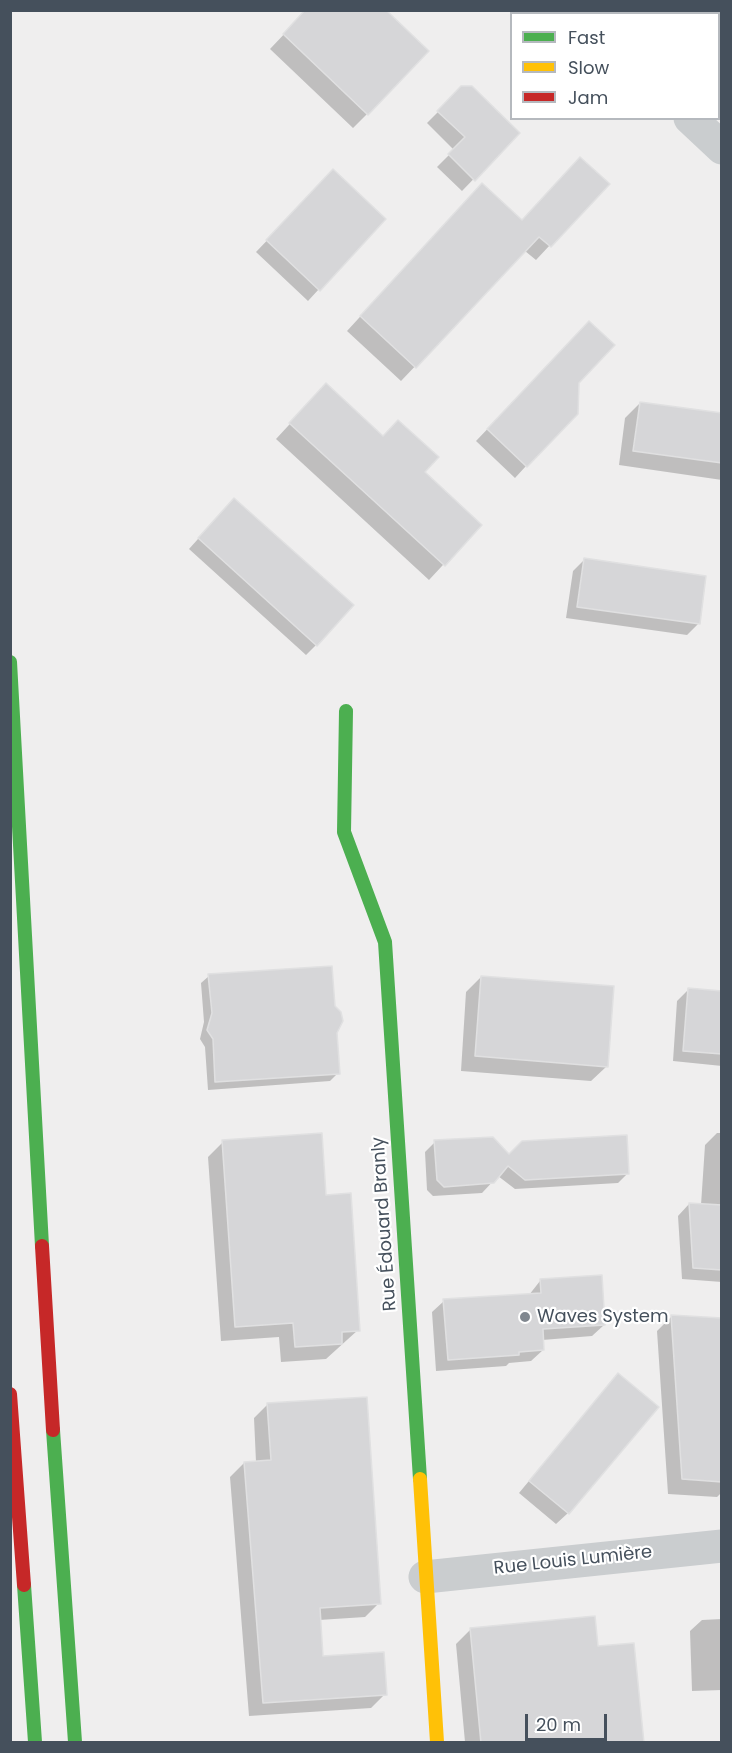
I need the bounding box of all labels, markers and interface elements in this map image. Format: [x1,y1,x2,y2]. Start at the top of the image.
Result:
legend [510,12,720,120]
text: Fast [568,25,605,50]
text: Slow [568,55,609,80]
text: Jam [568,85,608,110]
street label: Rue Édouard Branly [368,1136,402,1312]
place label: Waves System [537,1306,669,1328]
marker: Waves System [518,1310,532,1324]
street label: Rue Louis Lumière [493,1542,653,1580]
scale bar [528,1702,610,1740]
text: 20 m [536,1712,581,1737]

